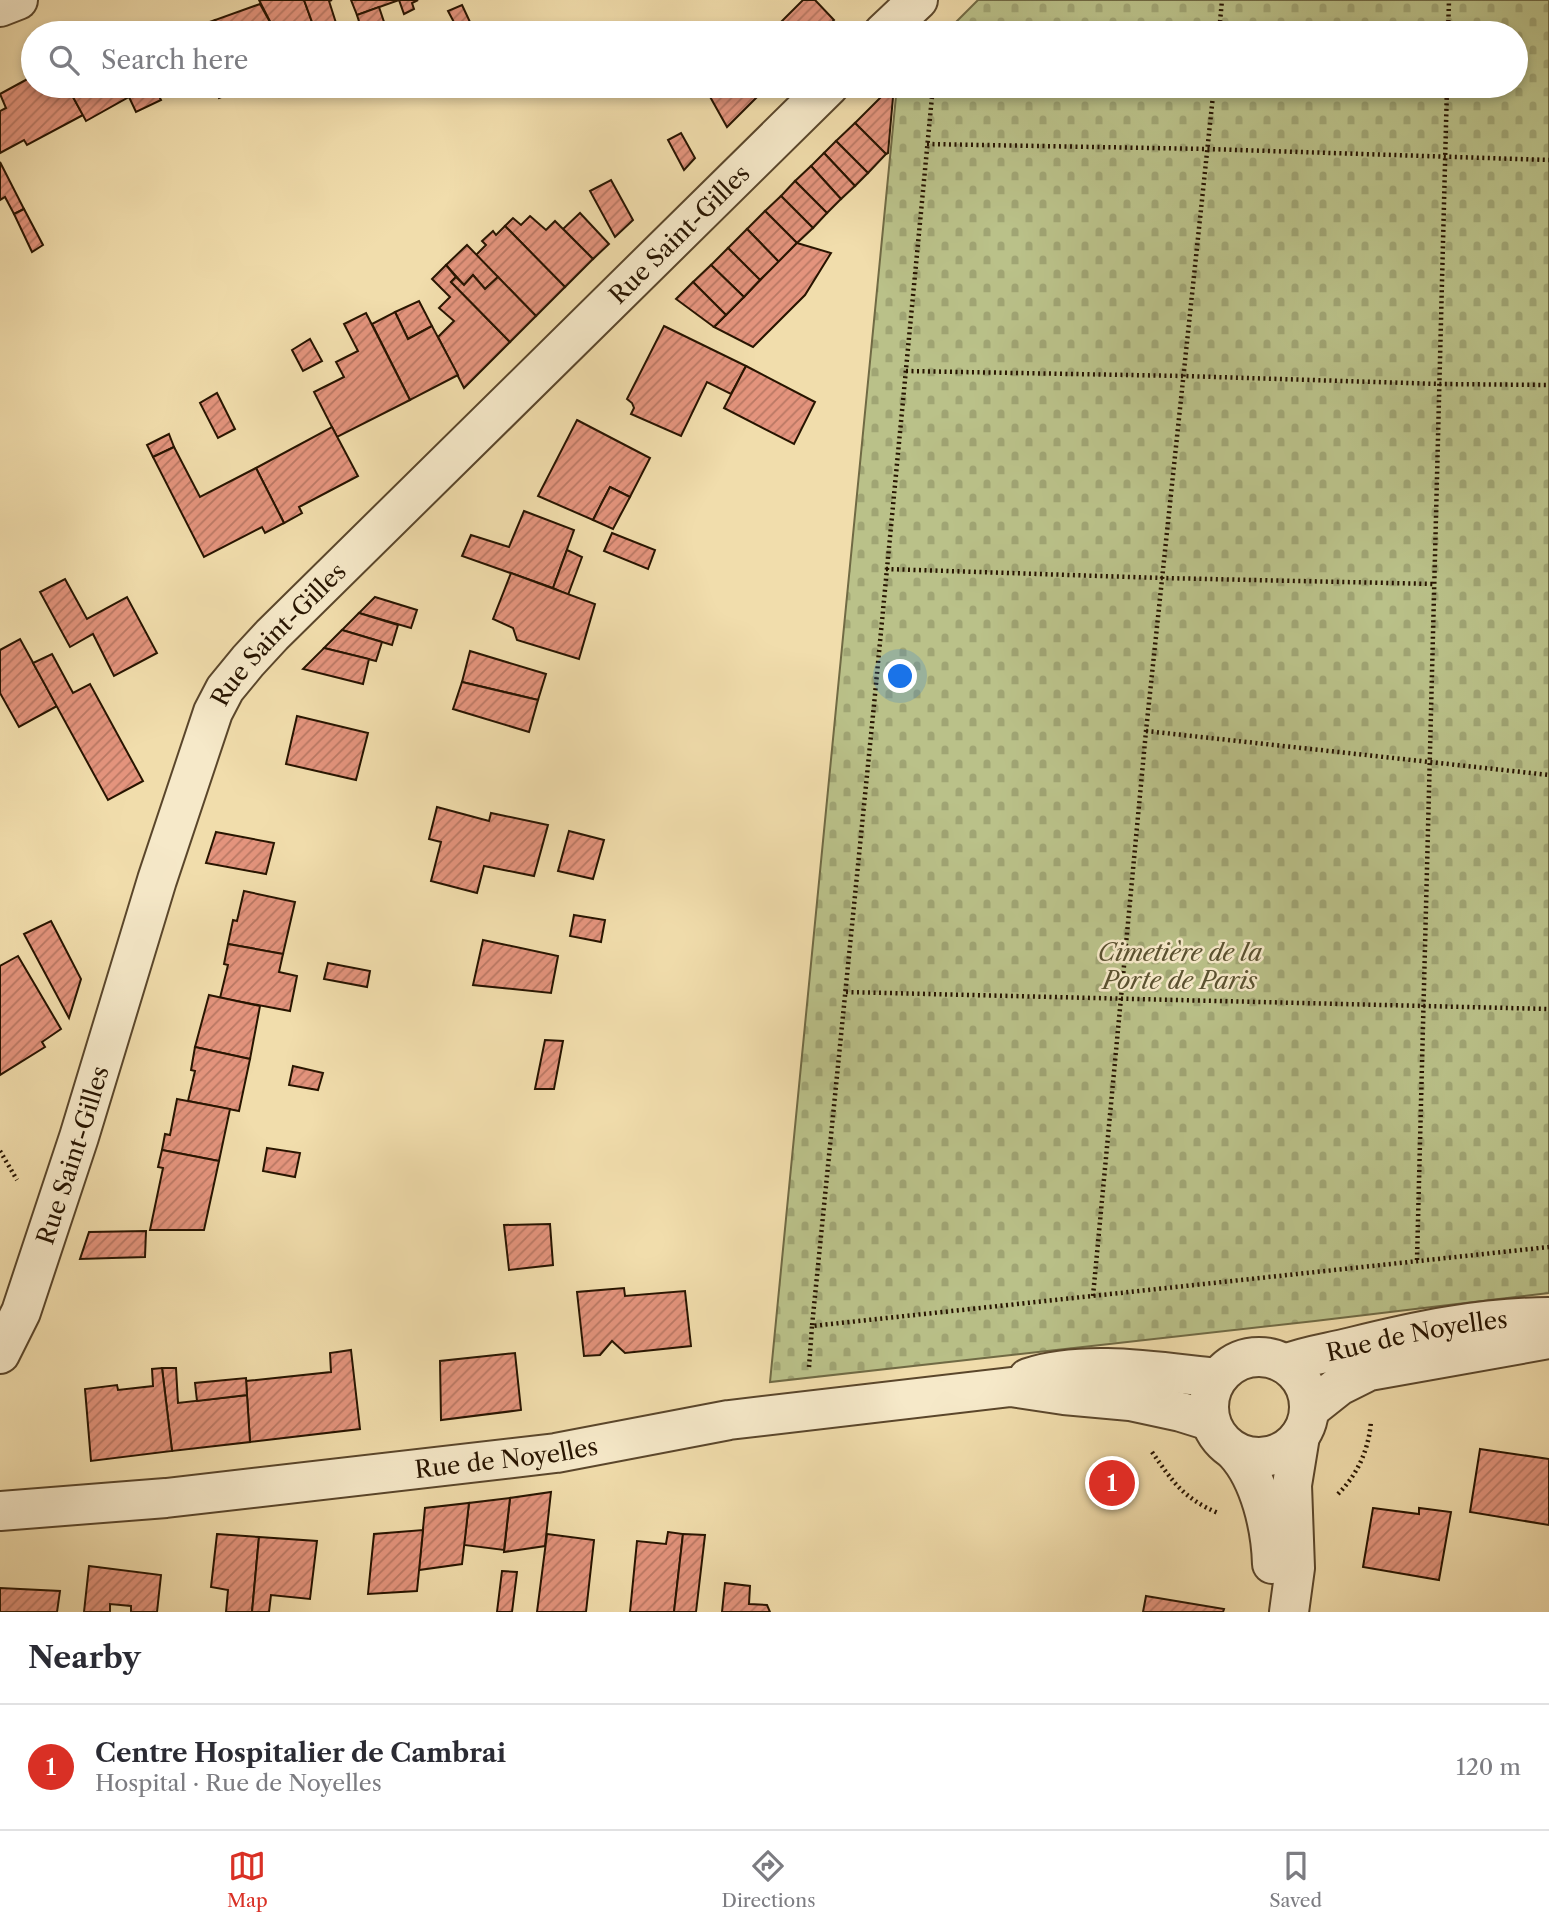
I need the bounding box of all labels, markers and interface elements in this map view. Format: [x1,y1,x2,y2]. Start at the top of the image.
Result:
search box [21,21,1528,98]
icon: search [45,41,83,79]
text: Search here [101,44,248,76]
street label: Rue Saint-Gilles [603,158,755,309]
street label: Rue Saint-Gilles [204,556,352,711]
your location [883,659,917,693]
park label: Cimetière de la Porte de Paris [1098,938,1262,995]
street label: Rue Saint-Gilles [30,1062,114,1248]
street label: Rue de Noyelles [1323,1304,1509,1367]
street label: Rue de Noyelles [413,1431,600,1484]
pin: 1 [1089,1457,1135,1509]
text: Nearby [28,1639,141,1676]
text: Centre Hospitalier de Cambrai [95,1737,506,1769]
text: 1 [46,1753,56,1781]
text: 120 m [1456,1753,1521,1781]
text: Hospital · Rue de Noyelles [95,1769,382,1797]
tab: Map [227,1847,268,1912]
tab: Directions [722,1847,815,1912]
tab: Saved [1269,1847,1322,1912]

